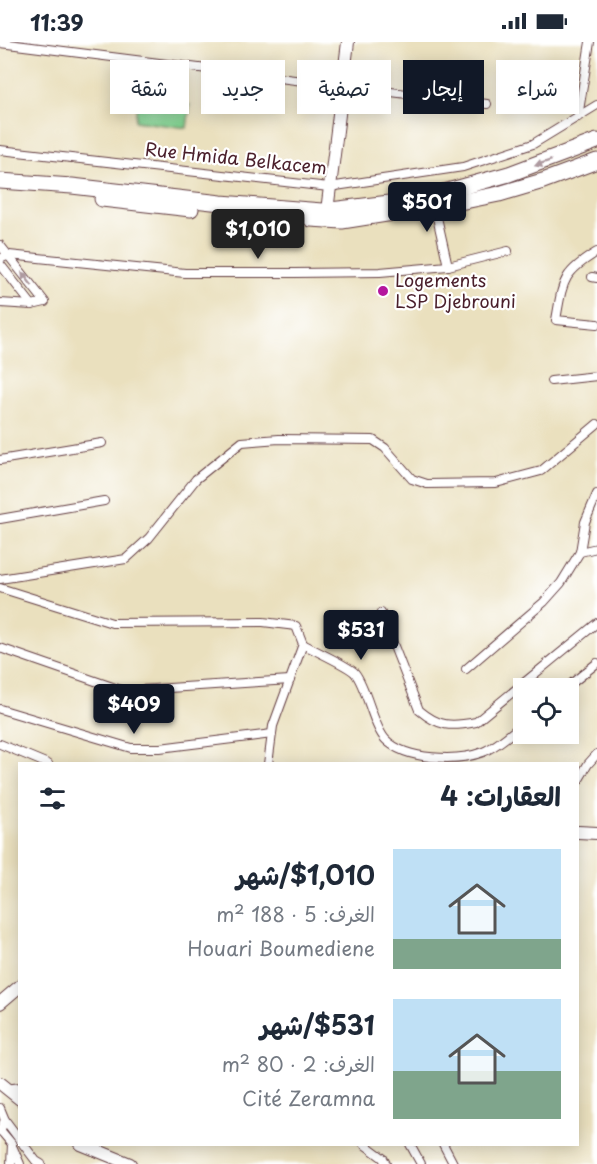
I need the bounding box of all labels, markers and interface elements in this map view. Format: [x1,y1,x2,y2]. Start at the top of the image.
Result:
text: 11:39 [30,5,84,38]
chip: شقة [110,60,189,114]
chip: جديد [201,60,285,114]
chip: تصفية [297,60,391,114]
chip: إيجار [403,60,484,114]
chip: شراء [496,60,579,114]
street label: Rue Hmida Belkacem [144,135,328,180]
one-way arrow [533,158,551,168]
pin: $501 [391,182,463,233]
text: $501 [402,186,452,216]
pin: $1,010 [209,209,307,260]
text: $1,010 [225,213,291,243]
place label: Logements LSP Djebrouni [395,266,516,314]
one-way arrow [22,271,34,286]
marker: Logements LSP Djebrouni [376,284,390,298]
pin: $531 [325,610,397,661]
text: $531 [338,614,384,644]
map controls [513,678,579,744]
button: locate [513,678,579,744]
pin: $409 [98,684,170,735]
text: $409 [107,688,161,718]
text: العقارات: 4 [440,776,561,815]
icon: filters [36,782,69,815]
text: $1,010/شهر [236,855,375,894]
icon: home [441,873,513,945]
text: الغرف: 5 · 188 m² [216,899,375,929]
text: Houari Boumediene [188,933,375,963]
text: $531/شهر [260,1005,375,1044]
icon: home [441,1023,513,1095]
text: الغرف: 2 · 80 m² [222,1049,375,1079]
text: Cité Zeramna [242,1083,375,1113]

